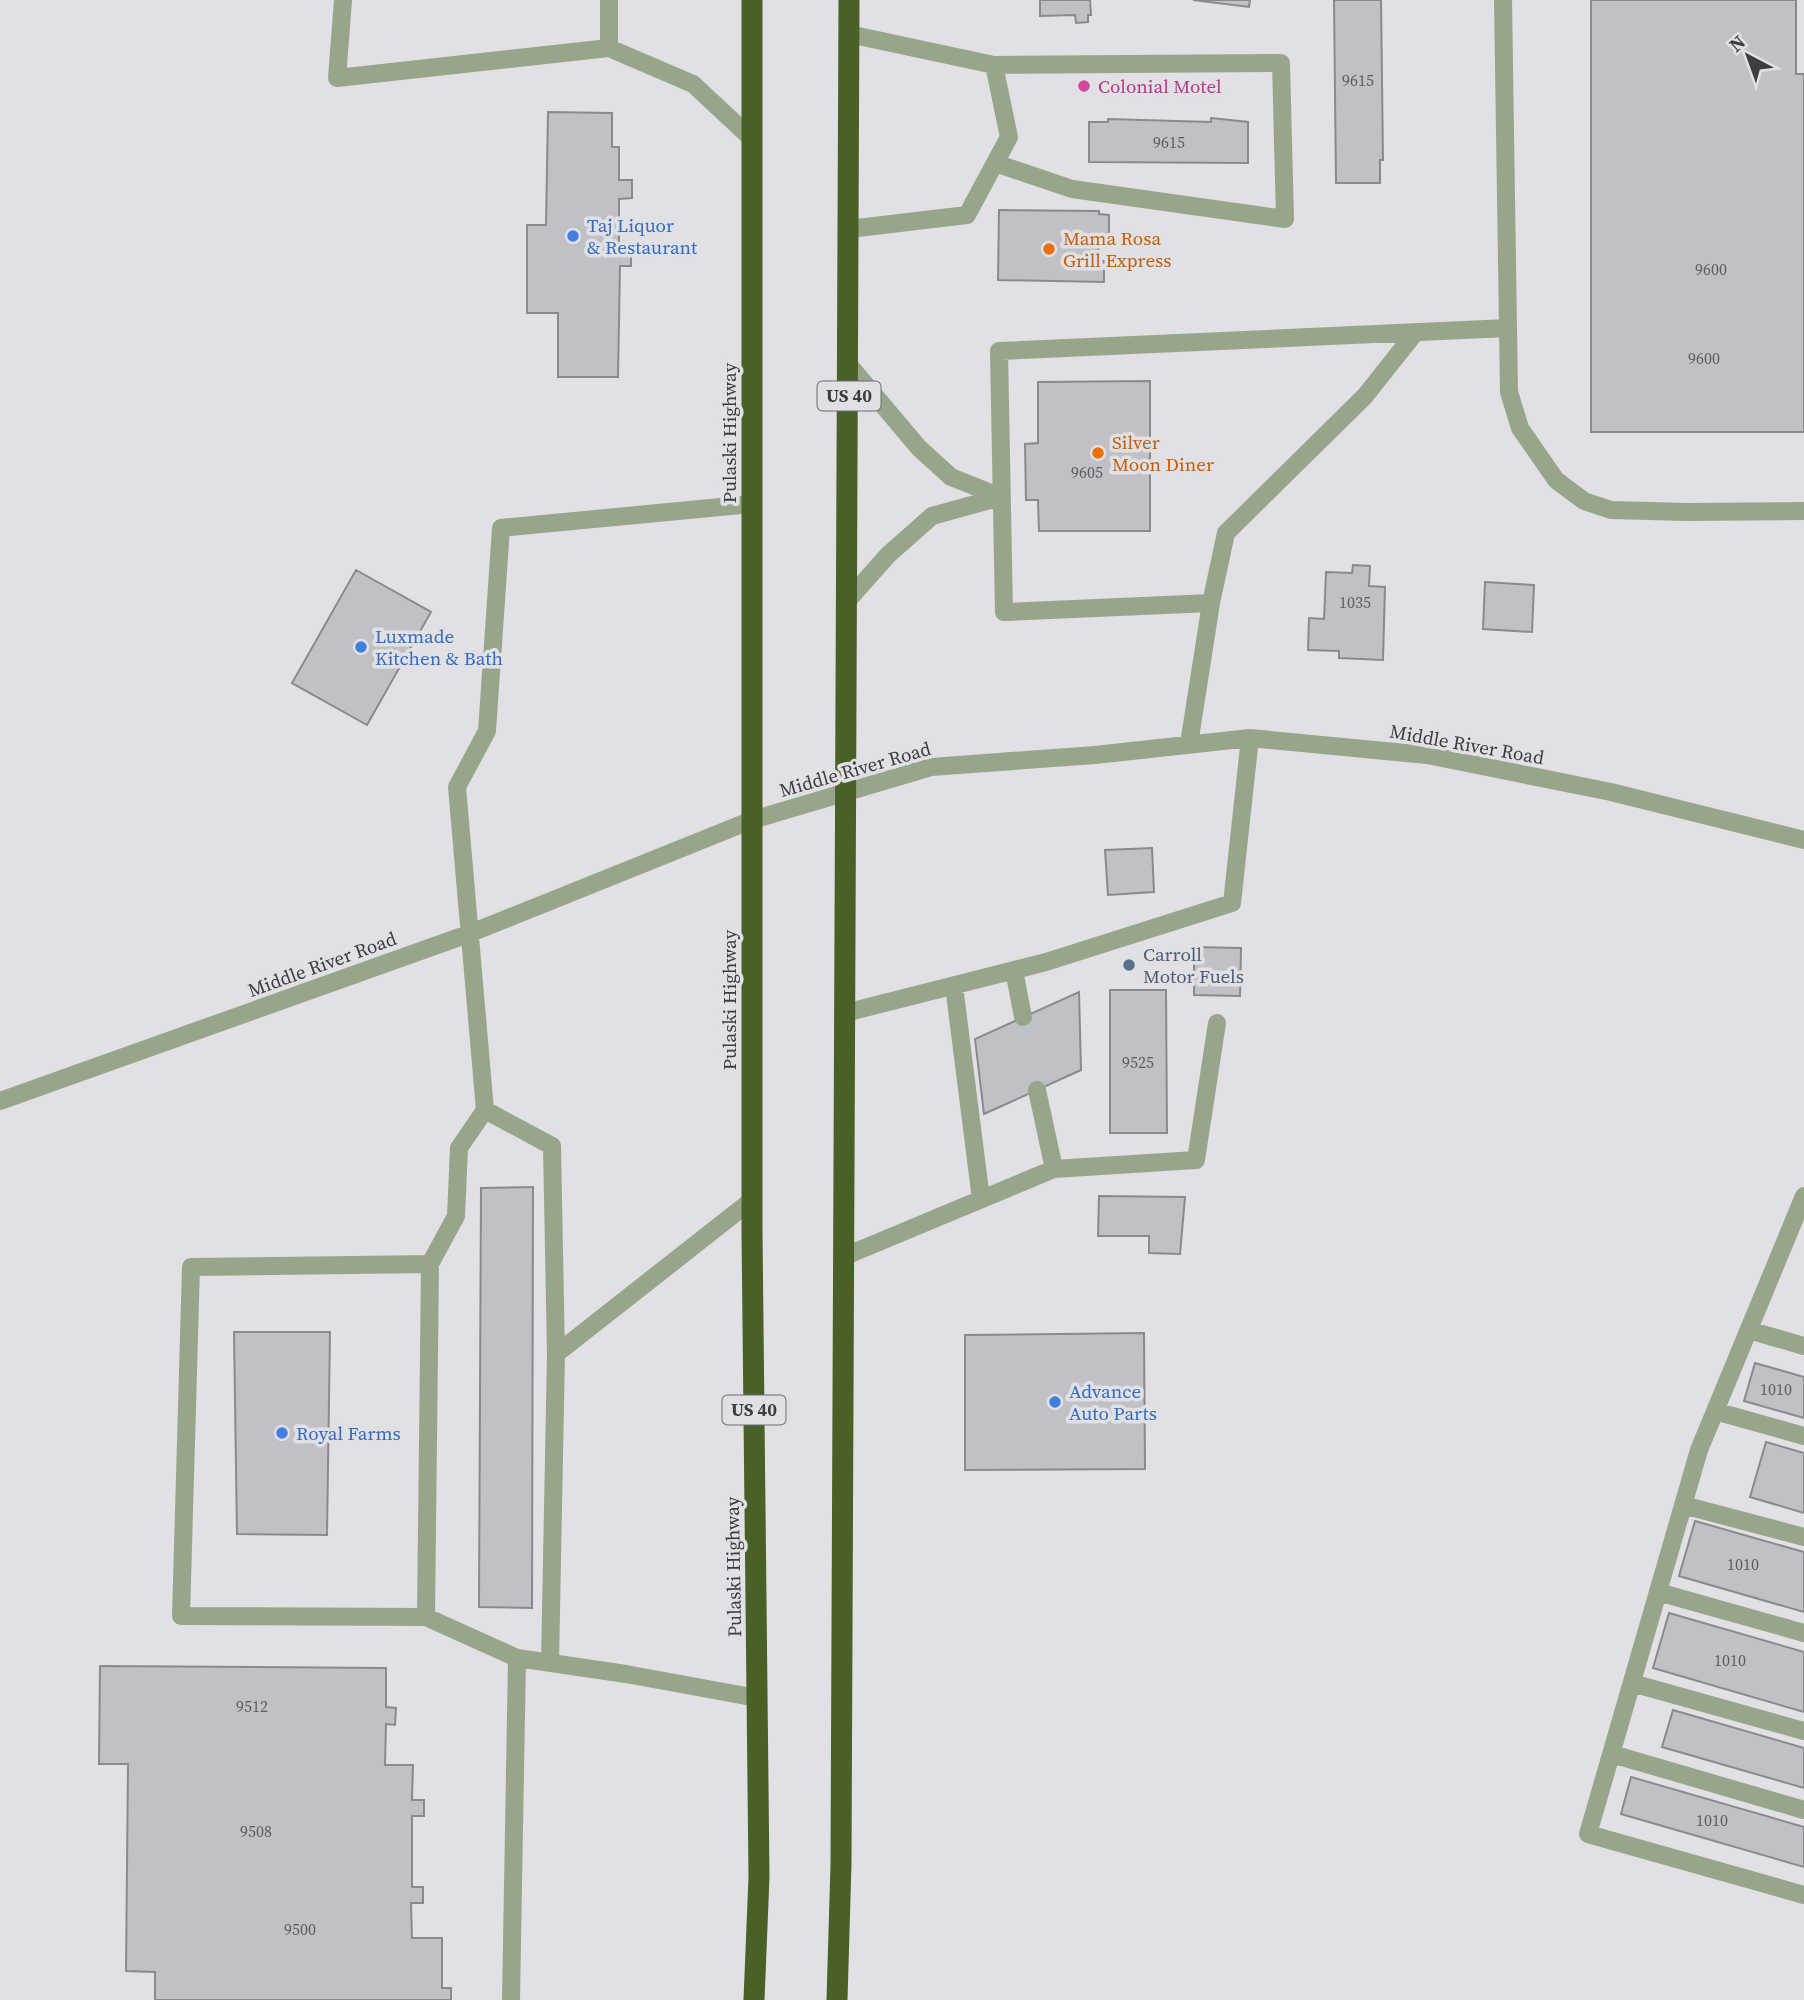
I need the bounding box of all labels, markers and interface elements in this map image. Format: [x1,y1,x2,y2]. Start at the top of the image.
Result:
north arrow [1713,21,1783,91]
text: N [1723,29,1751,58]
house number: 9615 [1342,69,1374,91]
place label: Colonial Motel [1098,73,1222,99]
marker: Colonial Motel [1076,78,1092,94]
house number: 9615 [1153,131,1185,153]
place label: Taj Liquor & Restaurant [587,212,698,260]
place label: Mama Rosa Grill Express [1063,225,1172,273]
marker: Taj Liquor & Restaurant [565,228,581,244]
marker: Mama Rosa Grill Express [1041,241,1057,257]
house number: 9600 [1695,258,1727,280]
house number: 9600 [1688,347,1720,369]
street label: Pulaski Highway [716,362,742,503]
road number: US 40 [818,382,880,410]
place label: Silver Moon Diner [1112,429,1214,477]
marker: Silver Moon Diner [1090,445,1106,461]
house number: 9605 [1071,461,1103,483]
house number: 1035 [1339,591,1371,613]
place label: Luxmade Kitchen & Bath [375,623,503,671]
marker: Luxmade Kitchen & Bath [353,639,369,655]
street label: Middle River Road [1388,718,1546,770]
street label: Middle River Road [776,735,934,803]
street label: Middle River Road [244,925,400,1003]
street label: Pulaski Highway [716,929,742,1070]
place label: Carroll Motor Fuels [1143,941,1244,989]
marker: Carroll Motor Fuels [1121,957,1137,973]
house number: 9525 [1122,1051,1154,1073]
place label: Advance Auto Parts [1069,1378,1157,1426]
house number: 1010 [1760,1378,1792,1400]
marker: Advance Auto Parts [1047,1394,1063,1410]
road number: US 40 [722,1395,786,1424]
place label: Royal Farms [296,1420,401,1446]
marker: Royal Farms [274,1425,290,1441]
street label: Pulaski Highway [719,1496,747,1637]
house number: 1010 [1727,1553,1759,1575]
house number: 1010 [1714,1649,1746,1671]
house number: 9512 [236,1695,268,1717]
house number: 1010 [1696,1809,1728,1831]
house number: 9508 [240,1820,272,1842]
house number: 9500 [284,1918,316,1940]

